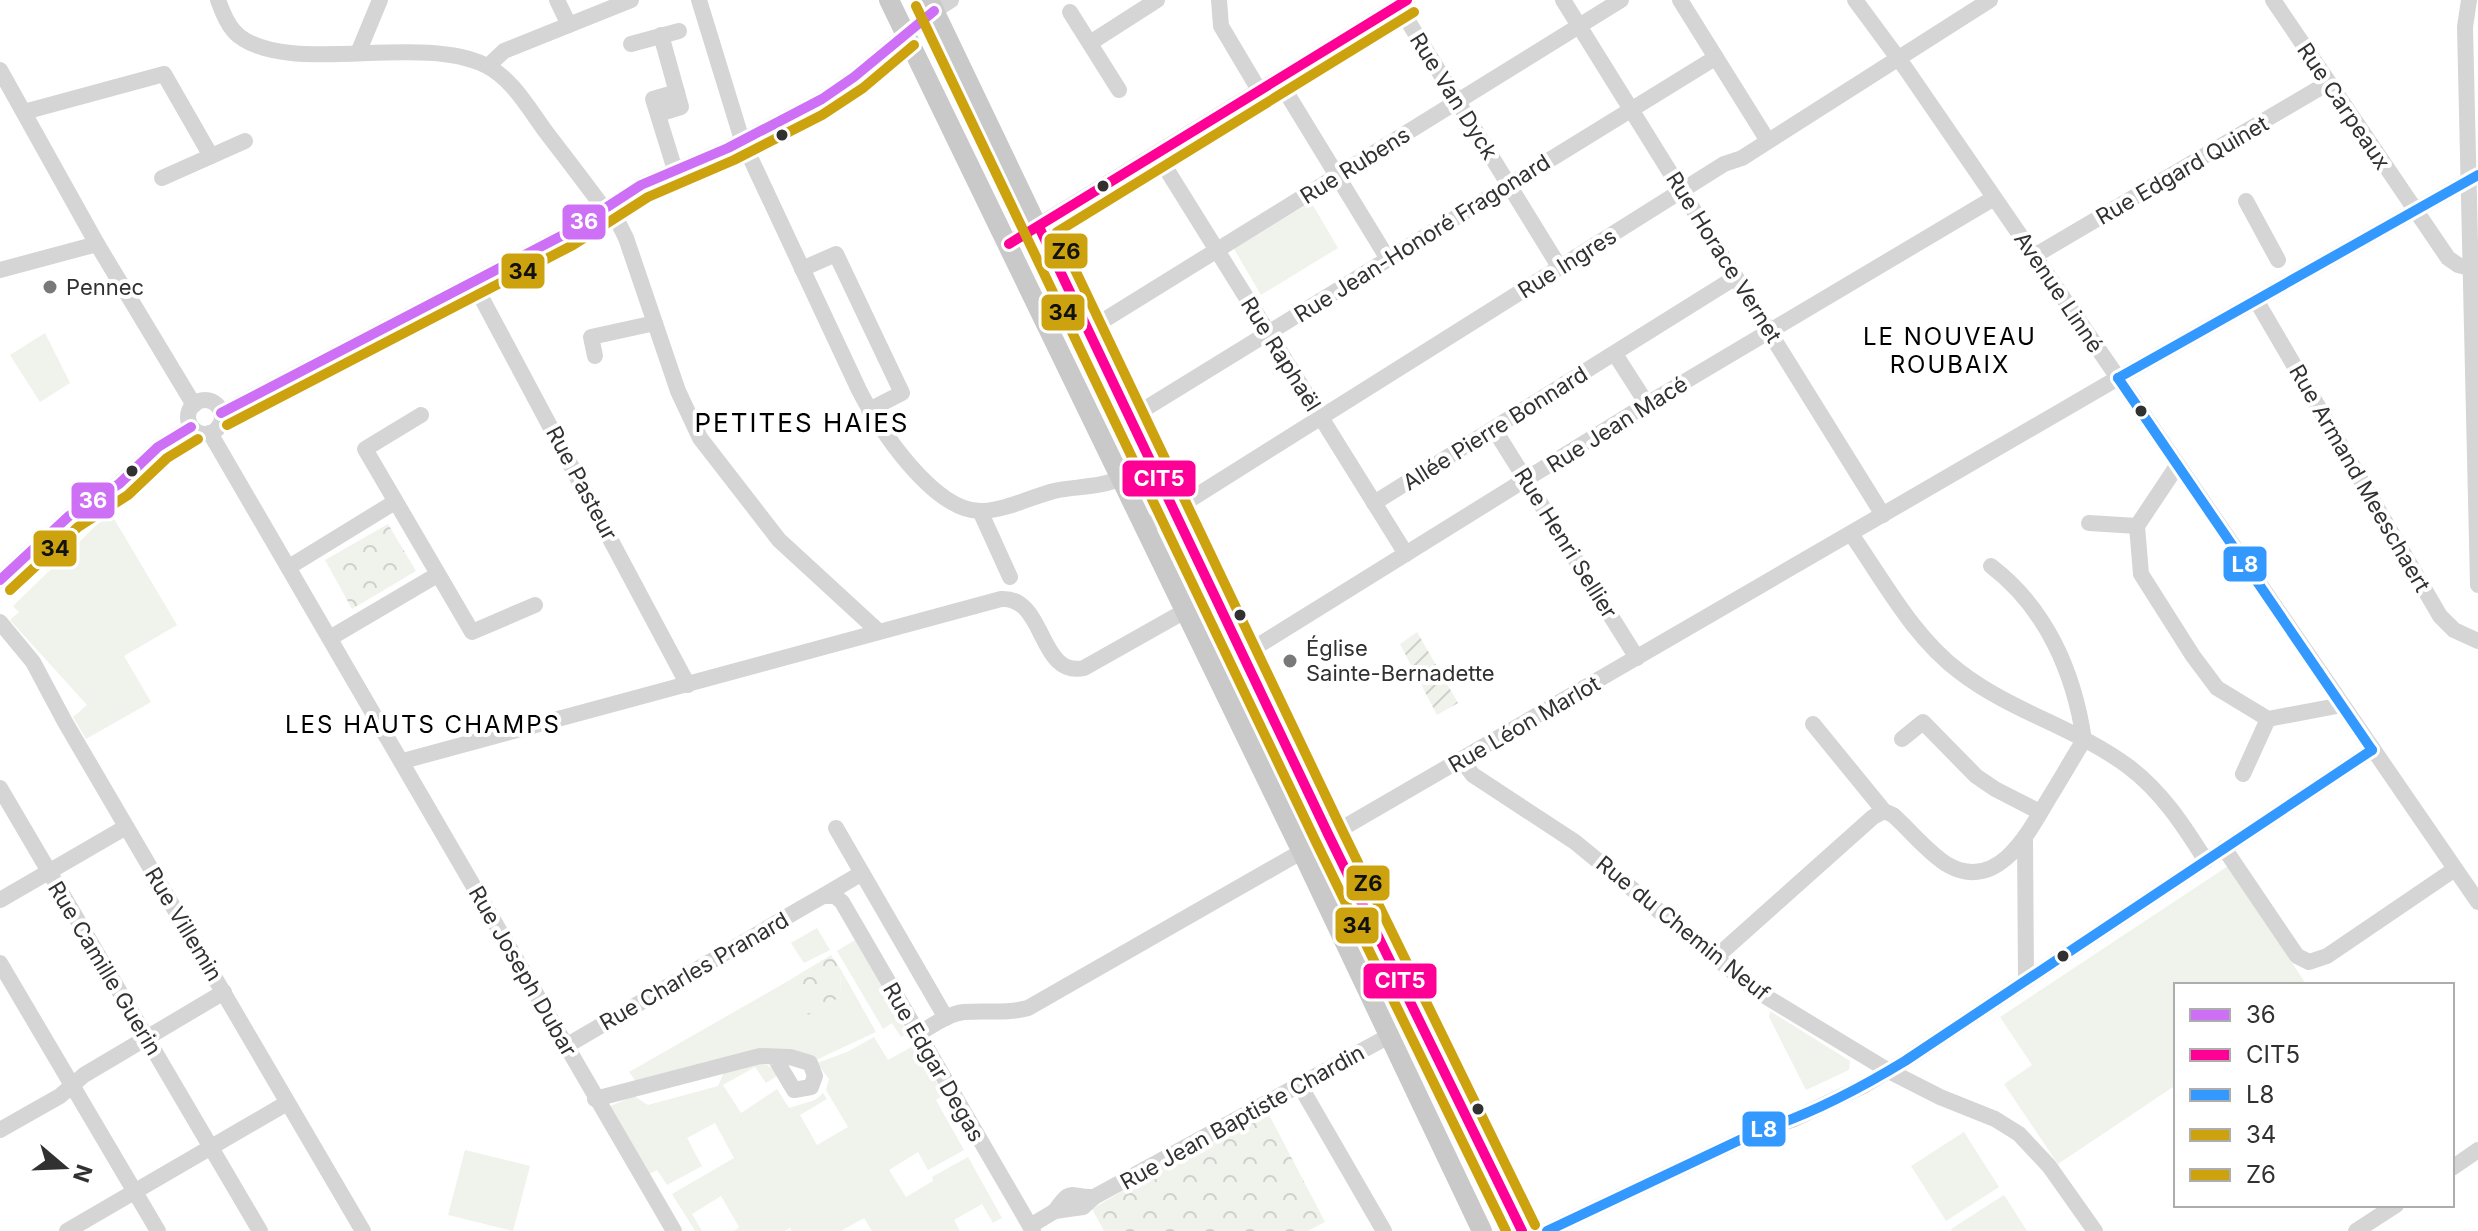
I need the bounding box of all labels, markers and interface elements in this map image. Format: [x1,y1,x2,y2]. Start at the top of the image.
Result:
street label: Rue Van Dyck [1405,28,1503,164]
street label: Rue Carpeaux [2292,38,2396,174]
street label: Rue Edgard Quinet [2091,110,2273,230]
street label: Rue Rubens [1295,121,1415,209]
unlabelled marker [774,127,790,143]
street label: Rue Jean-Honoré Fragonard [1289,148,1555,328]
street label: Rue Horace Vernet [1661,167,1787,347]
unlabelled marker [1095,178,1111,194]
line badge: 36 [561,203,607,241]
text: 36 [570,208,598,234]
street label: Rue Ingres [1513,223,1621,303]
street label: Avenue Linné [2009,227,2109,357]
line badge: Z6 [1043,232,1089,270]
text: Z6 [1052,238,1080,264]
line badge: 34 [500,252,546,290]
text: 34 [508,258,538,284]
place label: Pennec [66,274,144,300]
marker: Pennec [41,278,59,296]
street label: Rue Raphaël [1236,292,1326,416]
line badge: 34 [1040,293,1086,332]
text: 34 [1048,299,1078,325]
district label: LE NOUVEAU ROUBAIX [1863,322,2037,379]
street label: Rue Armand Meeschaert [2284,360,2436,596]
street label: Allée Pierre Bonnard [1398,361,1592,495]
street label: Rue Jean Macé [1542,370,1692,478]
unlabelled marker [2133,403,2149,419]
district label: PETITES HAIES [695,407,909,438]
street label: Rue Pasteur [541,422,623,544]
line badge: CIT5 [1121,459,1197,498]
unlabelled marker [124,463,140,479]
street label: Rue Henri Sellier [1509,463,1623,623]
text: CIT5 [1133,465,1185,491]
line badge: 36 [70,481,116,520]
text: 36 [79,487,107,513]
line badge: 34 [32,529,78,568]
text: 34 [40,535,70,561]
line badge: L8 [2222,545,2268,583]
text: L8 [2232,551,2258,577]
unlabelled marker [1232,607,1248,623]
place label: Église Sainte-Bernadette [1306,635,1495,686]
marker: Église Sainte-Bernadette [1281,652,1299,670]
street label: Rue Léon Marlot [1444,670,1604,778]
district label: LES HAUTS CHAMPS [285,710,561,739]
street label: Rue du Chemin Neuf [1591,850,1775,1006]
street label: Rue Villemin [140,863,228,985]
line badge: Z6 [1345,864,1391,902]
text: Z6 [1354,870,1382,896]
street label: Rue Camille Guerin [43,876,167,1060]
street label: Rue Joseph Dubar [464,881,582,1061]
street label: Rue Charles Pranard [595,906,793,1036]
line badge: 34 [1334,906,1380,945]
text: 34 [1342,912,1372,938]
unlabelled marker [2055,948,2071,964]
line badge: CIT5 [1362,962,1438,1000]
text: CIT5 [1374,967,1426,993]
street label: Rue Edgar Degas [878,978,990,1146]
legend [2174,983,2454,1207]
text: 36 [2246,1000,2276,1029]
street label: Rue Jean Baptiste Chardin [1116,1039,1368,1195]
text: CIT5 [2246,1040,2300,1069]
text: L8 [2246,1080,2274,1109]
unlabelled marker [1470,1101,1486,1117]
line badge: L8 [1741,1110,1787,1148]
text: L8 [1751,1116,1777,1142]
text: 34 [2246,1120,2276,1149]
north arrow [24,1127,104,1207]
text: Z6 [2246,1160,2276,1189]
text: N [68,1161,98,1186]

